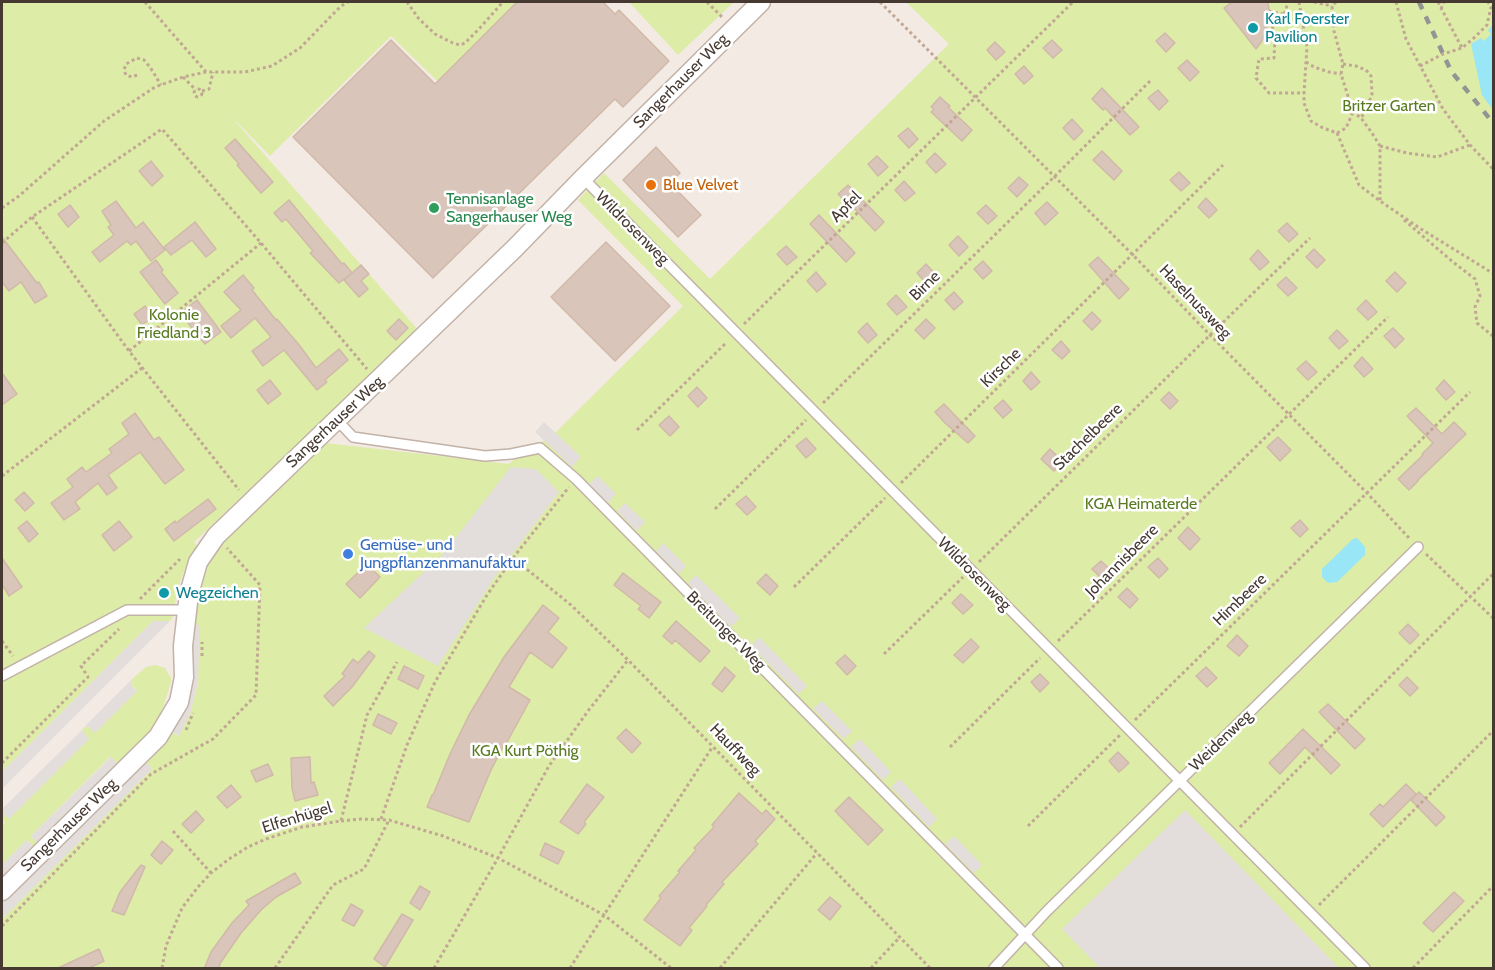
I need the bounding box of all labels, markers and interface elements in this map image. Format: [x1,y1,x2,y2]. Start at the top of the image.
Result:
place label: Karl Foerster Pavilion [1265,9,1349,47]
marker: Karl Foerster Pavilion [1246,21,1260,35]
street label: Sangerhauser Weg [630,30,732,132]
park label: Britzer Garten [1342,96,1436,116]
place label: Blue Velvet [663,175,738,195]
marker: Blue Velvet [644,178,658,192]
street label: Wildrosenweg [591,187,673,269]
street label: Apfel [827,188,865,226]
place label: Tennisanlage Sangerhauser Weg [446,189,572,227]
marker: Tennisanlage Sangerhauser Weg [427,201,441,215]
street label: Haselnussweg [1155,261,1235,343]
street label: Birne [906,267,944,305]
park label: Kolonie Friedland 3 [137,305,211,343]
street label: Kirsche [977,344,1025,392]
street label: Sangerhauser Weg [282,372,388,472]
street label: Stachelbeere [1050,399,1126,475]
park label: KGA Heimaterde [1085,494,1197,514]
street label: Johannisbeere [1082,521,1162,601]
street label: Wildrosenweg [933,533,1015,615]
place label: Gemüse- und Jungpflanzenmanufaktur [360,535,526,573]
marker: Gemüse- und Jungpflanzenmanufaktur [341,547,355,561]
street label: Himbeere [1209,570,1271,630]
place label: Wegzeichen [176,583,259,603]
marker: Wegzeichen [157,586,171,600]
street label: Breitunger Weg [682,587,770,675]
street label: Weidenweg [1186,706,1256,776]
street label: Hauffweg [705,720,765,780]
park label: KGA Kurt Pöthig [472,741,578,761]
street label: Sangerhauser Weg [17,774,121,876]
street label: Elfenhügel [260,798,334,838]

